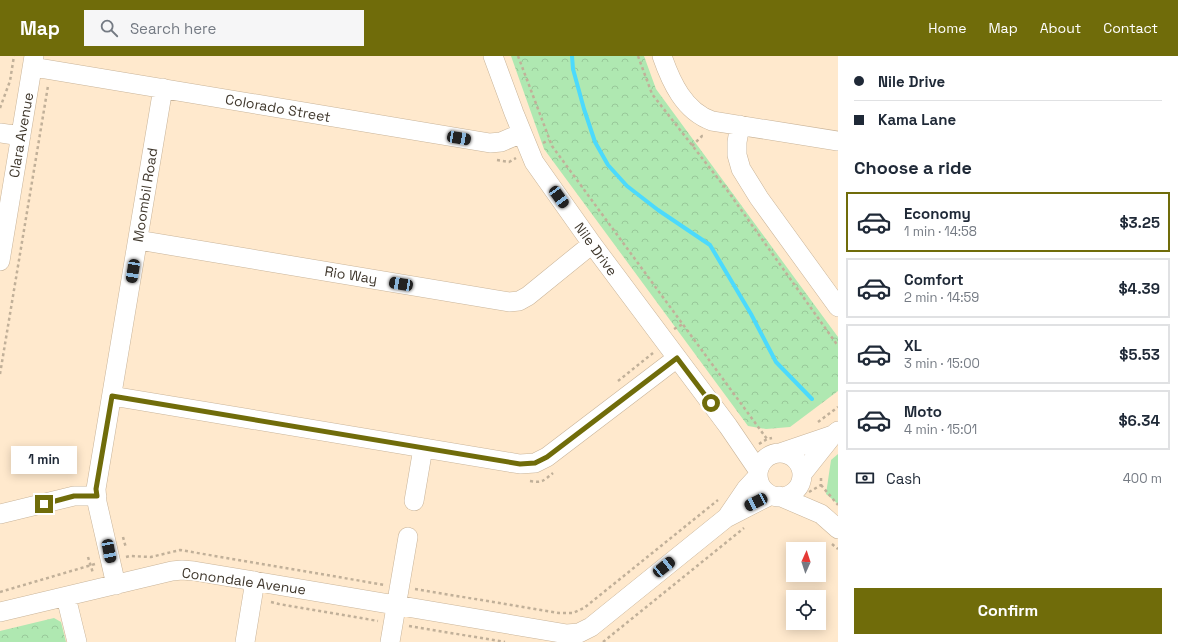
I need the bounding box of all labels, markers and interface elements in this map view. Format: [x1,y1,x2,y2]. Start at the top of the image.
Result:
search box [84,10,364,46]
text: Map [20,16,60,41]
icon: search [98,17,120,39]
text: Search here [130,19,216,38]
text: Home [928,19,966,37]
text: Map [988,19,1018,37]
text: About [1040,19,1081,37]
text: Contact [1103,19,1158,37]
text: Nile Drive [878,72,945,91]
street label: Colorado Street [224,90,332,126]
street label: Clara Avenue [5,91,37,179]
text: Kama Lane [878,110,956,129]
car [446,130,472,146]
street label: Moombil Road [129,147,161,243]
text: Choose a ride [854,156,972,179]
car [547,184,571,210]
icon: car [856,204,892,240]
text: Economy [904,204,971,223]
text: $3.25 [1119,213,1160,232]
street label: Nile Drive [571,219,621,279]
text: 1 min · 14:58 [904,223,977,240]
car [125,258,141,284]
street label: Rio Way [323,262,379,288]
icon: car [856,270,892,306]
text: Comfort [904,270,964,289]
car [388,276,414,292]
text: $4.39 [1119,279,1160,298]
text: 2 min · 14:59 [904,289,979,306]
icon: car [856,336,892,372]
text: XL [904,336,922,355]
text: $5.53 [1119,345,1160,364]
text: 3 min · 15:00 [904,355,980,372]
route start [702,394,720,412]
icon: car [856,402,892,438]
text: Moto [904,402,942,421]
text: $6.34 [1119,411,1160,430]
text: 4 min · 15:01 [904,421,977,438]
callout: 1 min [11,446,77,474]
text: 1 min [28,451,60,468]
icon: cash [854,467,876,489]
text: Cash [886,469,921,488]
text: 400 m [1123,470,1162,487]
car [743,491,769,513]
route end [35,495,53,513]
car [101,538,117,564]
north arrow [786,542,826,582]
map controls [786,542,826,630]
car [651,555,677,579]
street label: Conondale Avenue [181,563,307,599]
button: Confirm [854,588,1162,634]
button: locate [786,590,826,630]

